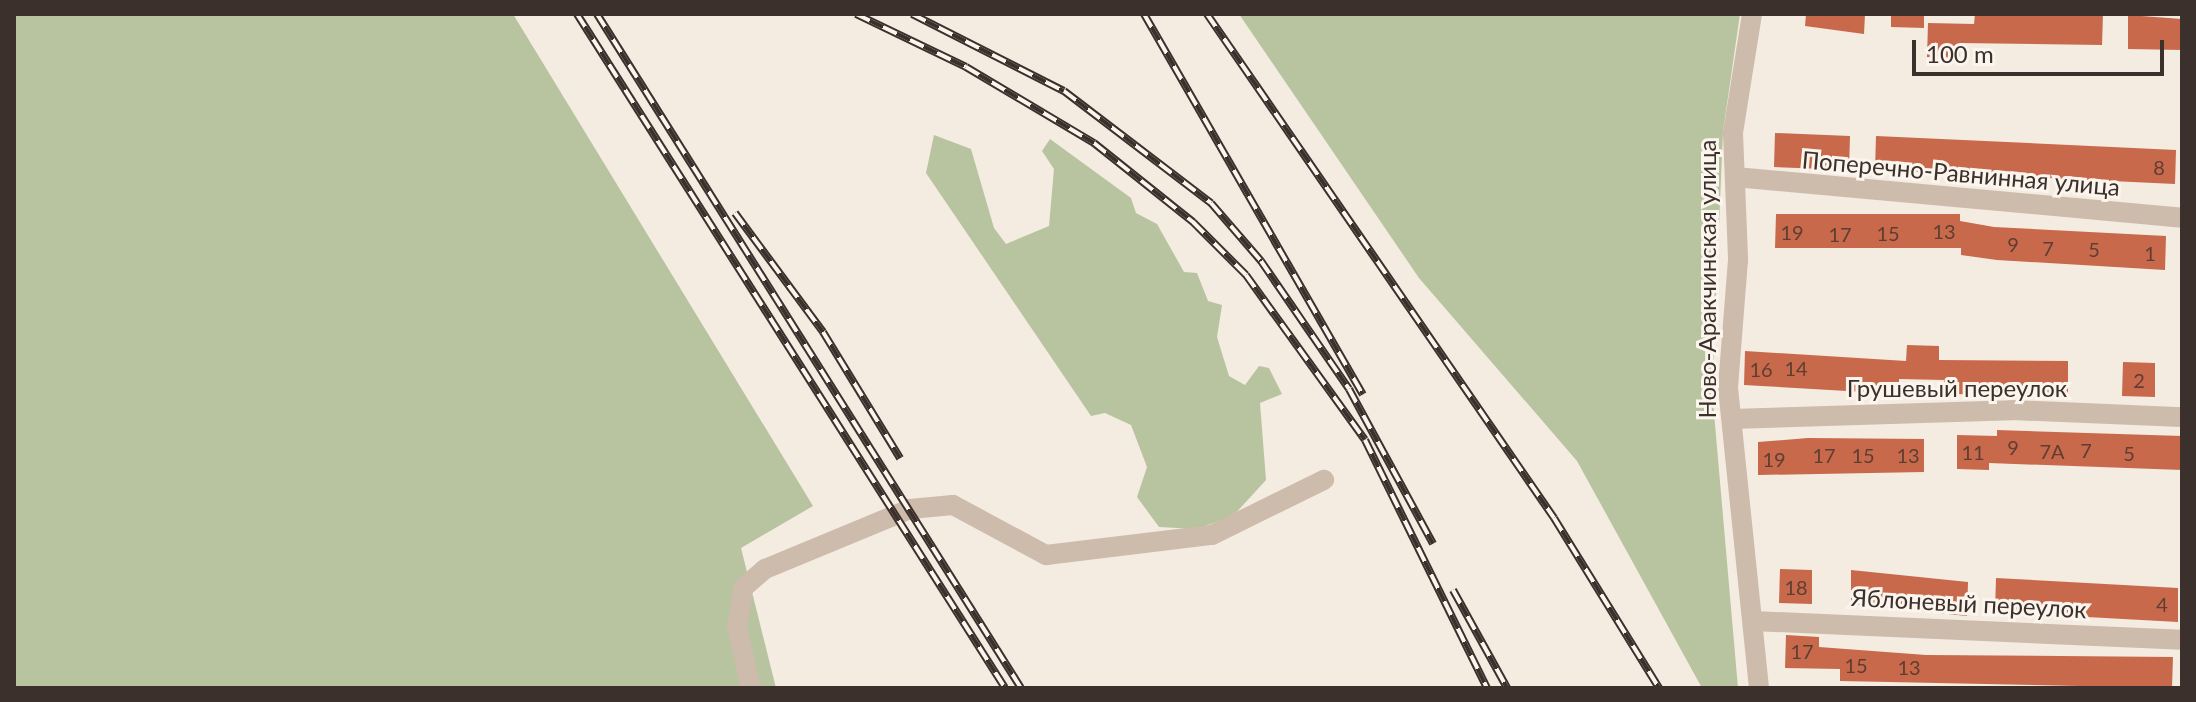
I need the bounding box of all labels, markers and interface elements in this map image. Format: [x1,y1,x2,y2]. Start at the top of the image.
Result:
scale bar [1916,24,2168,74]
text: 100 m [1926,39,1994,68]
street label: Ново-Аракчинская улица [1693,140,1721,418]
street label: Поперечно-Равнинная улица [1801,145,2121,201]
house number: 8 [2153,155,2165,179]
house number: 13 [1932,219,1956,243]
house number: 19 [1780,220,1804,244]
house number: 15 [1876,221,1900,245]
house number: 17 [1828,222,1852,246]
house number: 9 [2007,232,2019,256]
house number: 7 [2042,236,2054,260]
house number: 5 [2088,237,2100,261]
house number: 1 [2144,241,2156,265]
house number: 14 [1784,356,1808,380]
house number: 16 [1749,357,1773,381]
house number: 2 [2133,368,2145,392]
street label: Грушевый переулок [1847,374,2067,402]
house number: 9 [2007,435,2019,459]
house number: 7 [2080,438,2092,462]
house number: 7А [2039,439,2065,463]
house number: 11 [1961,440,1985,464]
house number: 5 [2123,441,2135,465]
house number: 17 [1812,443,1836,467]
house number: 15 [1851,443,1875,467]
house number: 13 [1896,443,1920,467]
house number: 19 [1762,447,1786,471]
house number: 18 [1784,575,1808,599]
street label: Яблоневый переулок [1851,582,2087,624]
house number: 4 [2156,592,2168,616]
house number: 17 [1790,639,1814,663]
house number: 15 [1844,653,1868,677]
house number: 13 [1897,655,1921,679]

